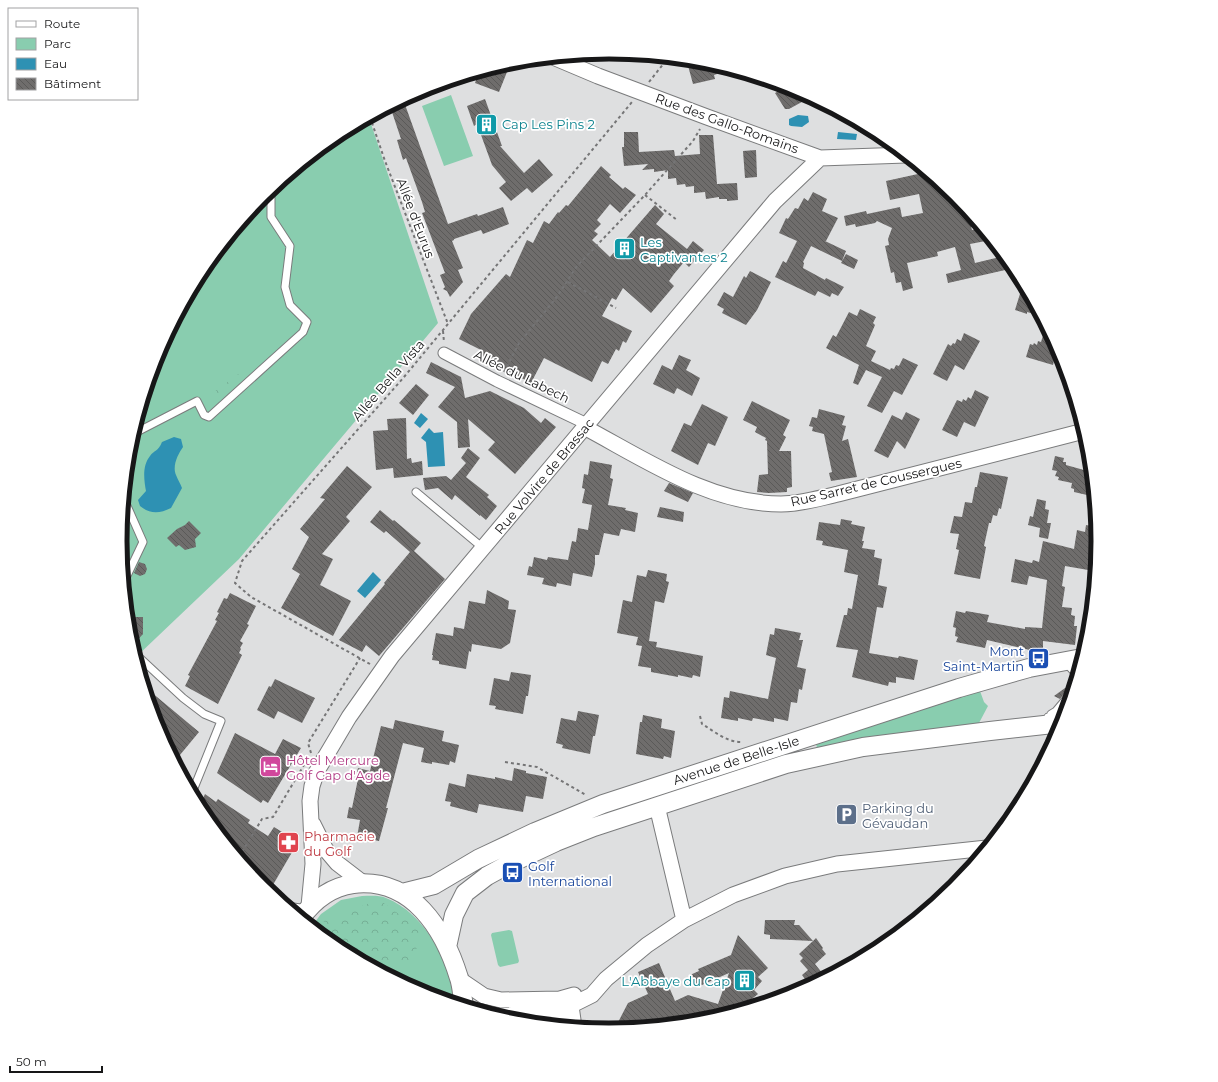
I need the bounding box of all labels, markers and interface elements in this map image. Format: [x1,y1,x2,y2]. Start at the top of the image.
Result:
legend [8,8,138,100]
text: Route [44,16,80,31]
text: Parc [44,36,71,51]
text: Eau [44,56,67,71]
text: Bâtiment [44,76,101,91]
street label: Rue des Gallo-Romains [653,90,801,156]
building icon: Cap Les Pins 2 [474,111,500,137]
place label: Cap Les Pins 2 [502,116,595,132]
street label: Allée d'Eurus [393,176,439,260]
place label: Les Captivantes 2 [640,234,728,265]
building icon: Les Captivantes 2 [611,236,637,262]
street label: Allée Bella Vista [348,336,428,424]
street label: Allée du Labech [472,346,572,406]
street label: Rue Volvire de Brassac [491,415,597,537]
street label: Rue Sarret de Coussergues [789,455,963,509]
place label: Mont Saint-Martin [943,643,1024,674]
bus stop icon: Mont Saint-Martin [1026,645,1052,671]
street label: Avenue de Belle-Isle [671,732,801,788]
place label: Hôtel Mercure Golf Cap d'Agde [286,752,390,783]
hotel icon: Hôtel Mercure Golf Cap d'Agde [257,754,283,780]
place label: Parking du Gévaudan [862,800,934,831]
parking icon: Parking du Gévaudan [834,802,860,828]
place label: Pharmacie du Golf [304,828,375,859]
pharmacy icon: Pharmacie du Golf [276,830,302,856]
place label: Golf International [528,858,612,889]
bus stop icon: Golf International [500,860,526,886]
building icon: L'Abbaye du Cap [732,968,758,994]
place label: L'Abbaye du Cap [621,973,730,989]
scale bar [10,1048,102,1074]
text: 50 m [16,1054,47,1069]

